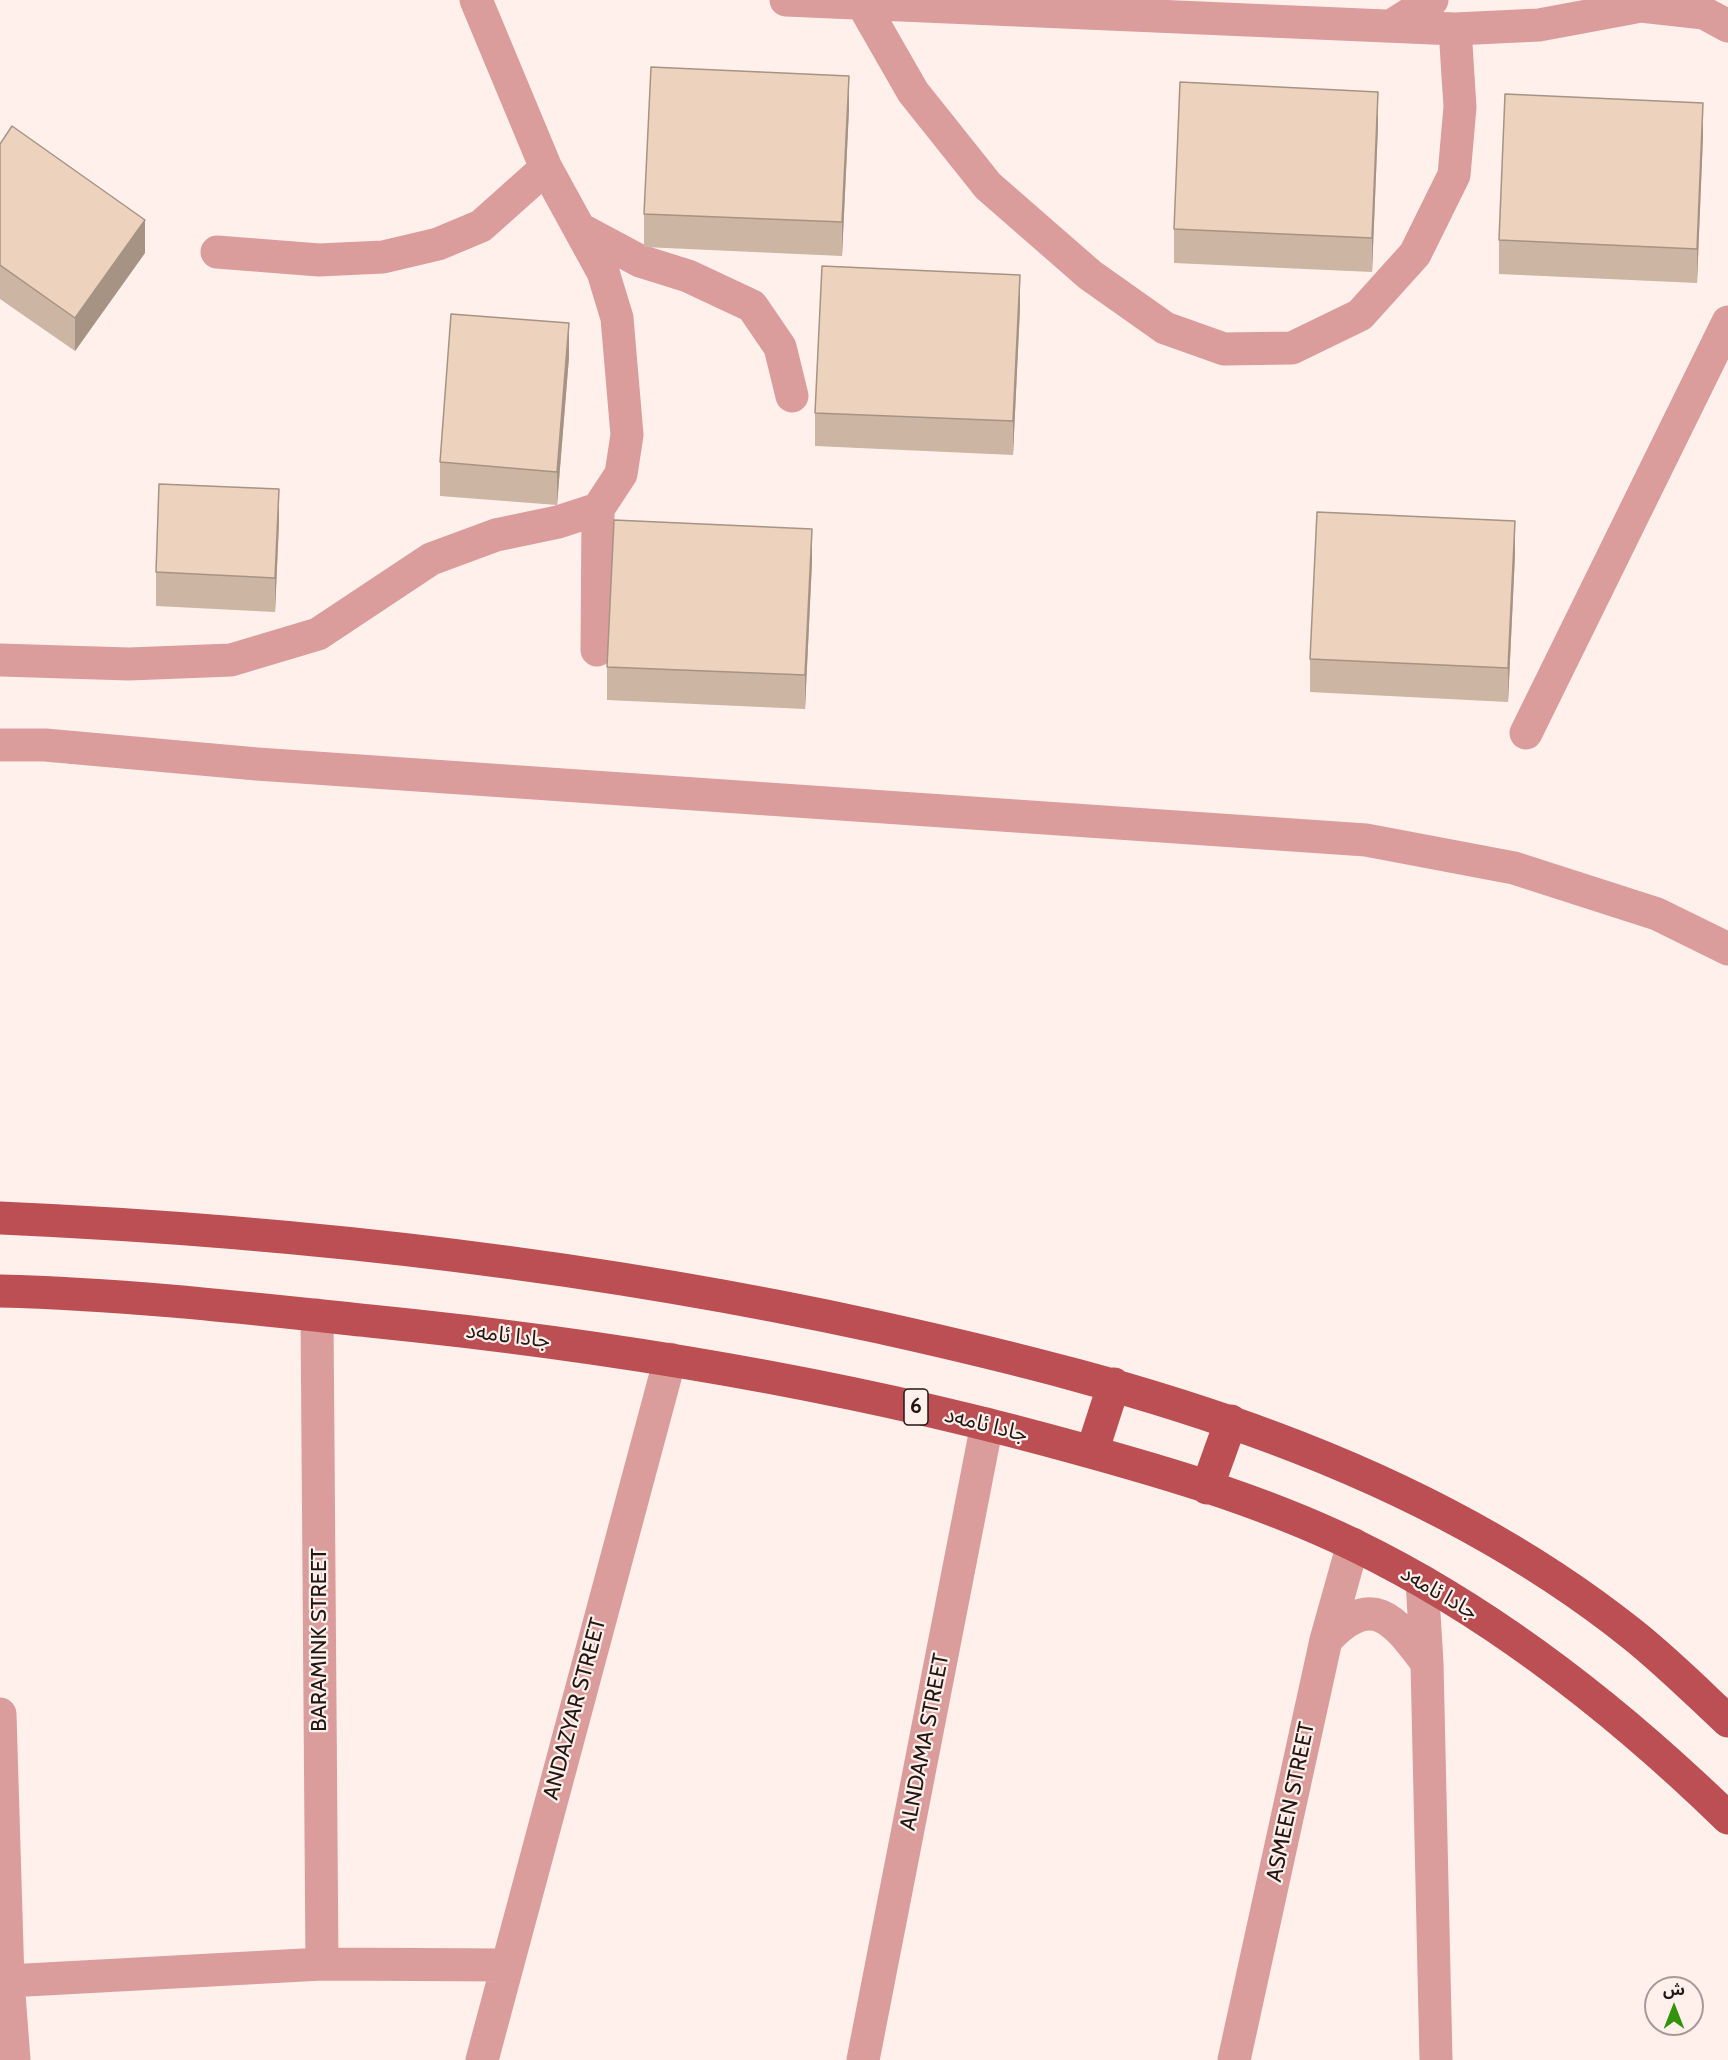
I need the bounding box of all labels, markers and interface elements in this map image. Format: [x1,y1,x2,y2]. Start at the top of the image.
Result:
street label: جادا ئامەد [464,1318,552,1354]
road number: 6 [904,1389,928,1425]
street label: جادا ئامەد [942,1402,1030,1448]
street label: BARAMINK STREET [307,1548,333,1732]
street label: جادا ئامەد [1396,1560,1482,1626]
street label: ANDAZYAR STREET [538,1615,612,1803]
street label: ALNDAMA STREET [895,1651,955,1833]
street label: ASMEEN STREET [1261,1720,1321,1884]
north arrow [1644,1976,1704,2036]
text: ش [1663,1980,1685,1999]

